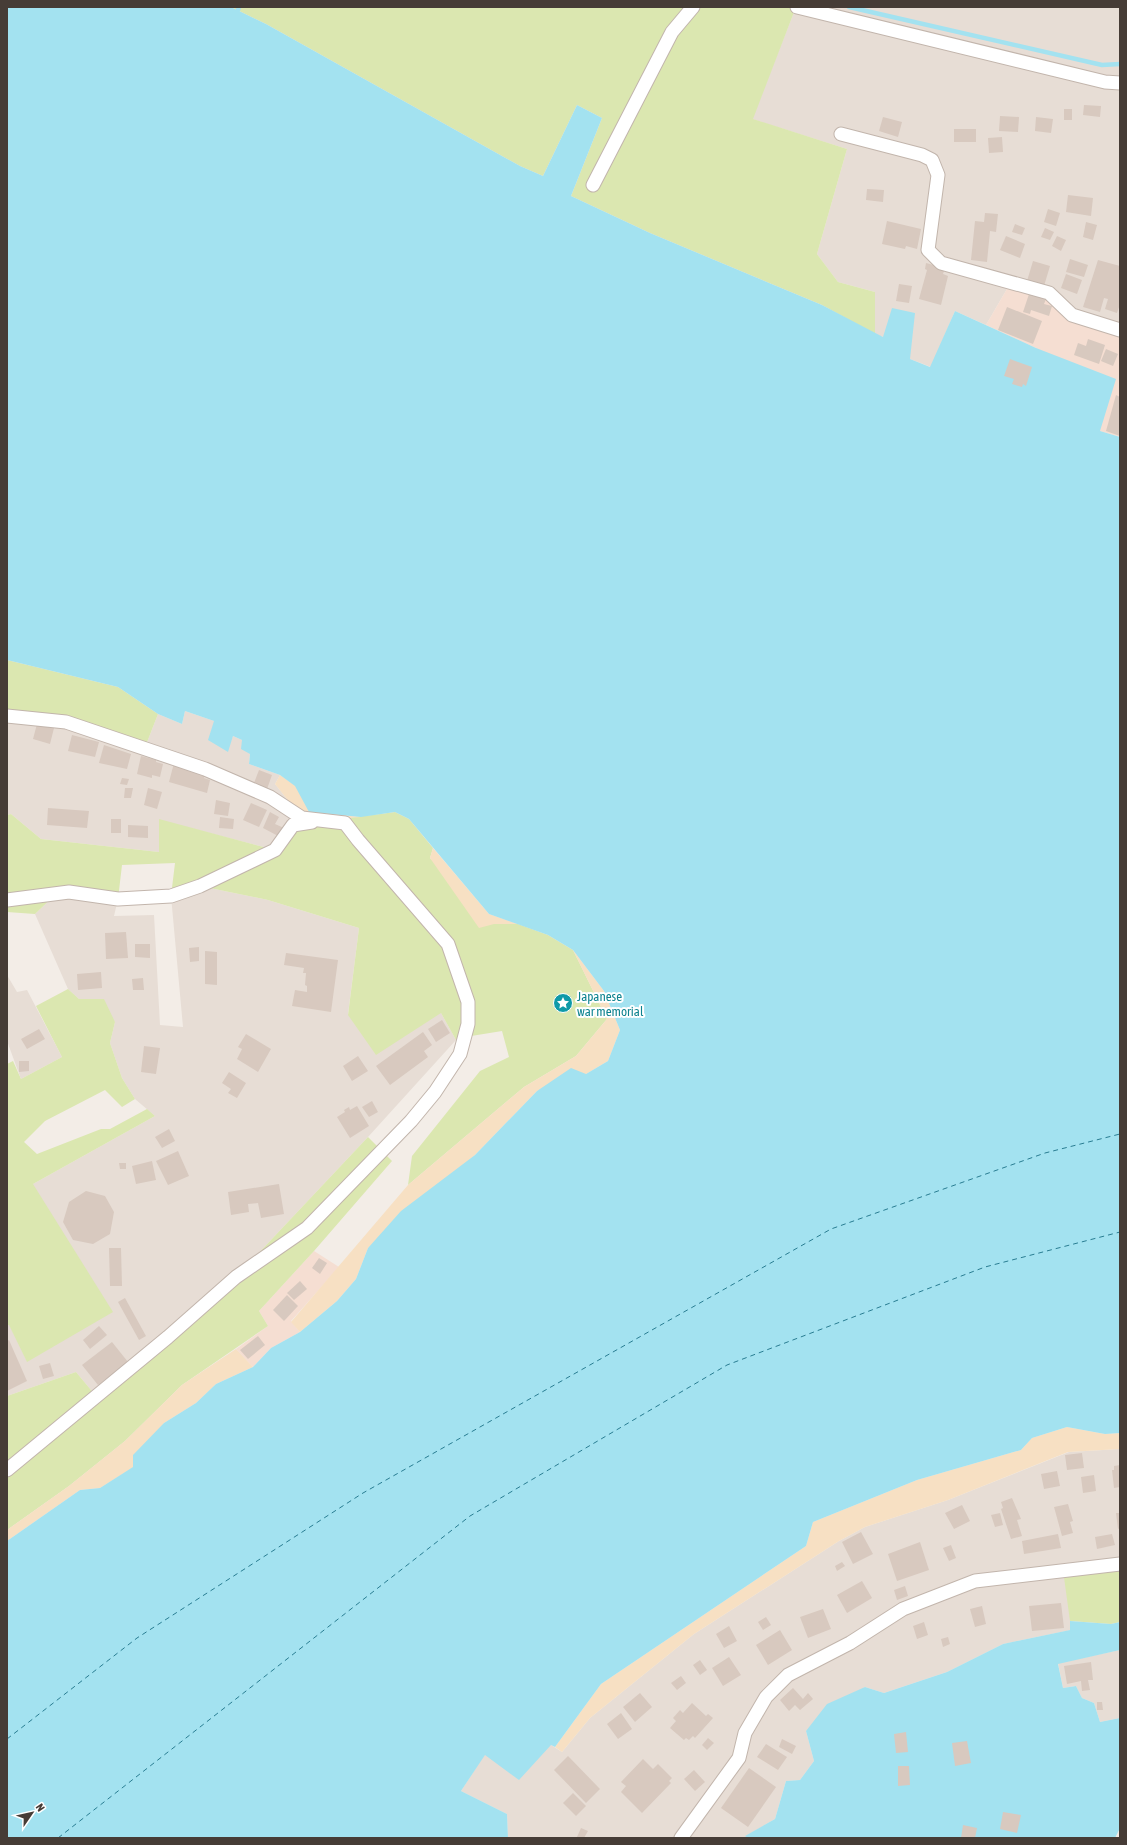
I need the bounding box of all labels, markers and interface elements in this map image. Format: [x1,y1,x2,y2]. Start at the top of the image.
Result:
place label: Japanese war memorial [577,989,644,1019]
place icon: Japanese war memorial [552,992,574,1014]
north arrow [12,1793,52,1833]
text: N [33,1801,47,1813]

